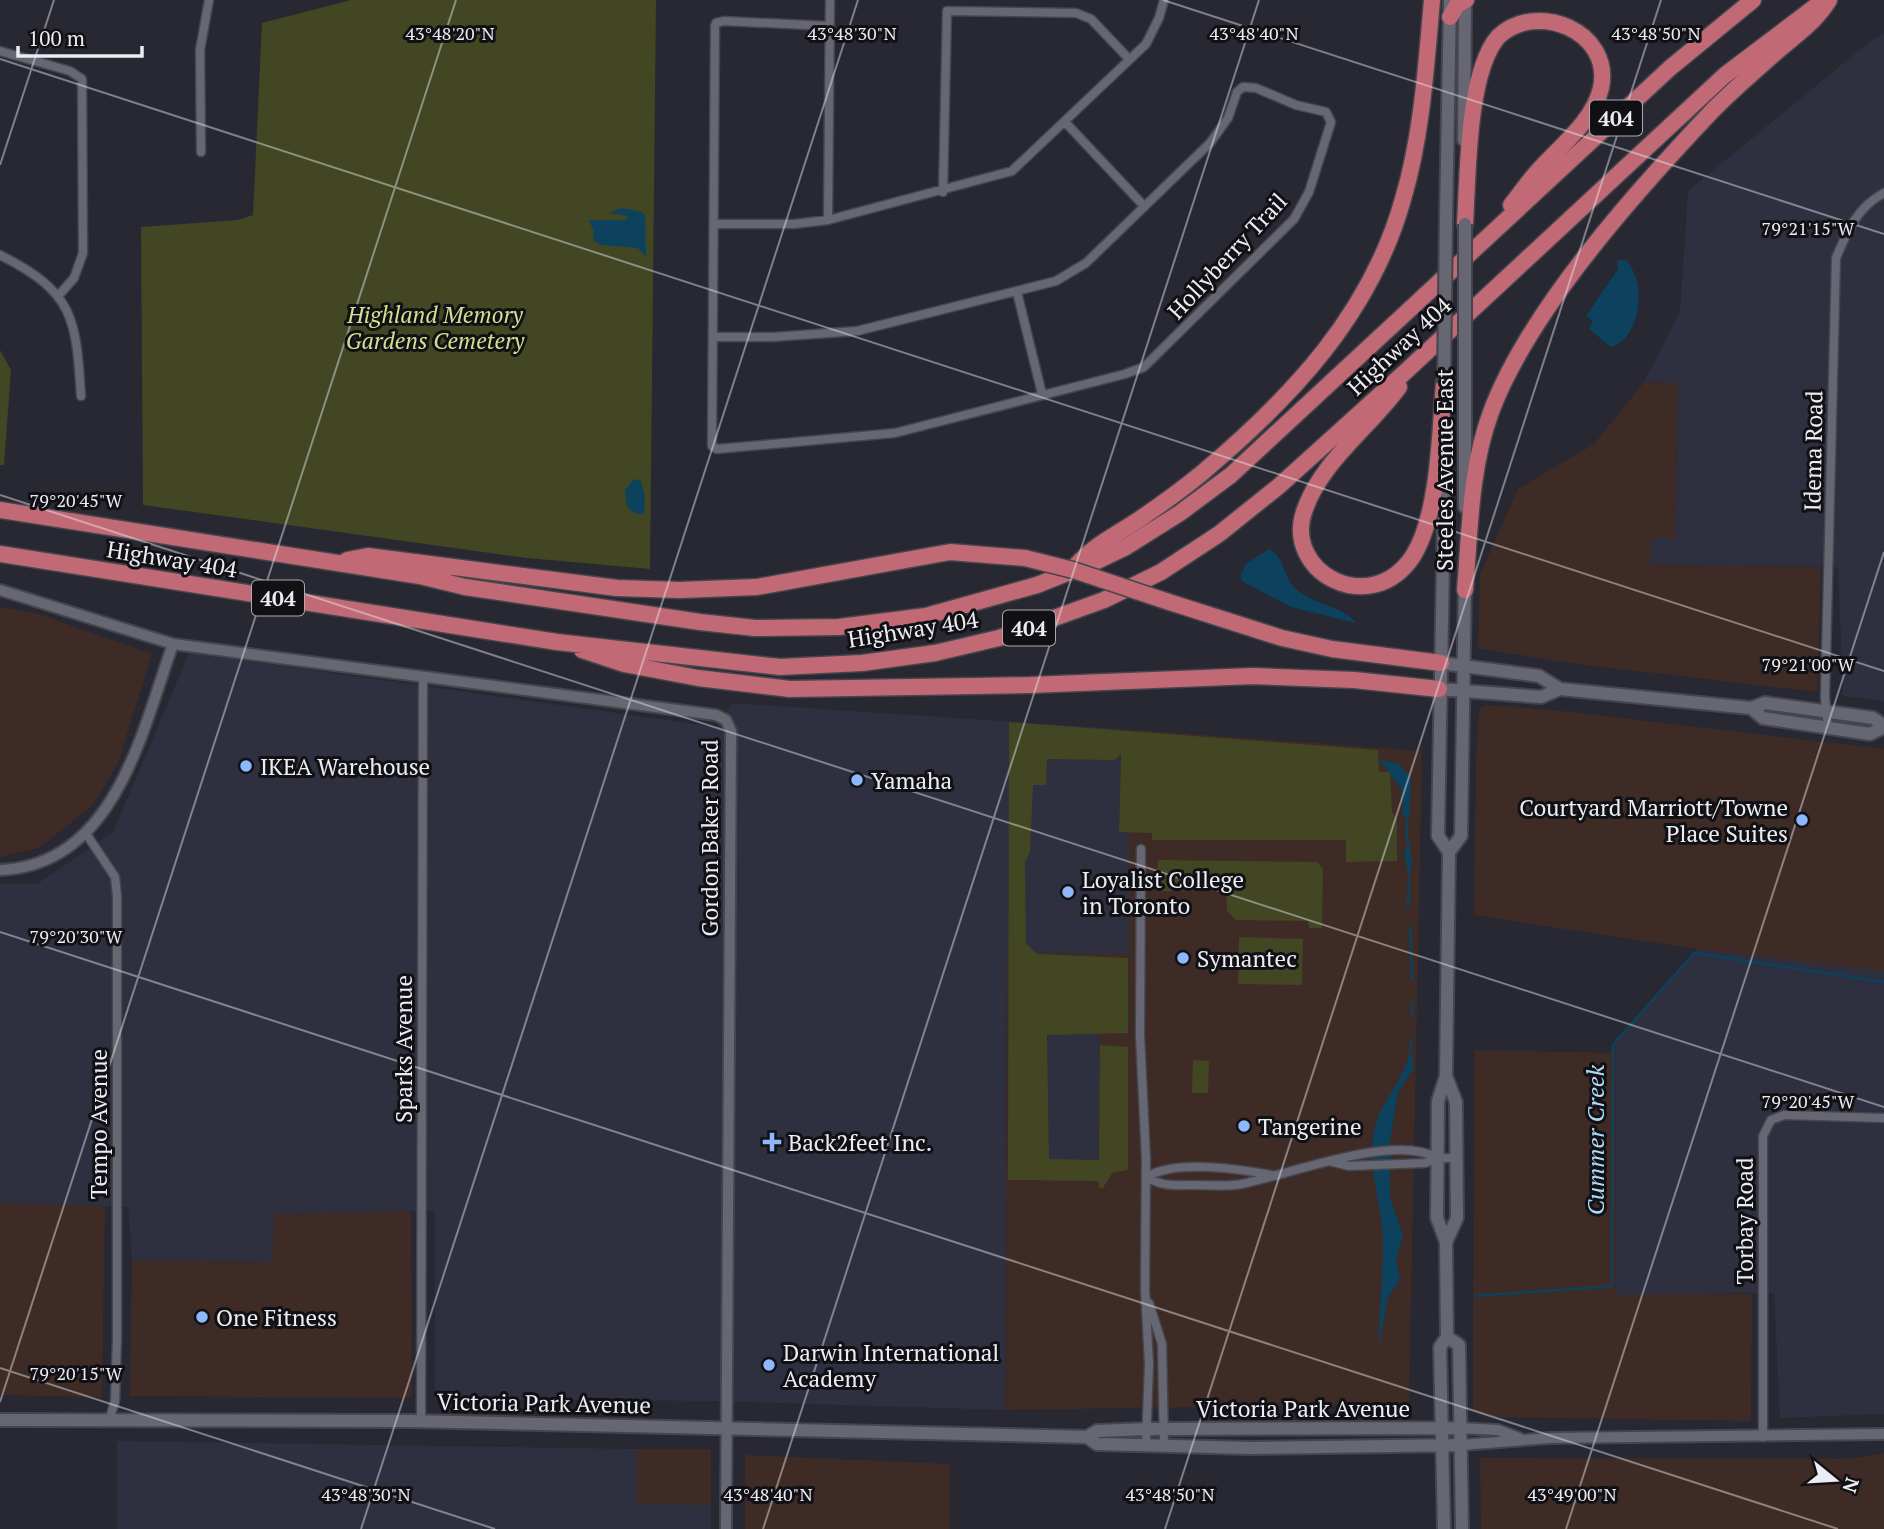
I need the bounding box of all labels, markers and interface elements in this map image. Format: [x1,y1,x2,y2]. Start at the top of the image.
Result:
scale bar [18,14,142,58]
text: 43°48'20"N [405,21,495,45]
text: 43°48'30"N [807,21,897,45]
text: 43°48'40"N [1209,21,1299,45]
text: 43°48'50"N [1611,21,1701,45]
text: 100 m [28,24,85,52]
road number: 404 [1590,100,1642,136]
street label: Hollyberry Trail [1160,186,1294,326]
text: 79°21'15"W [1762,216,1855,240]
street label: Highway 404 [1340,289,1458,402]
park label: Highland Memory Gardens Cemetery [346,299,525,356]
street label: Steeles Avenue East [1429,369,1460,571]
street label: Idema Road [1796,390,1830,512]
text: 79°20'45"W [30,488,123,512]
street label: Highway 404 [105,533,240,585]
road number: 404 [252,580,304,616]
street label: Highway 404 [846,603,981,655]
road number: 404 [1003,610,1055,646]
text: 79°21'00"W [1762,652,1855,676]
street label: Gordon Baker Road [694,739,725,936]
place label: IKEA Warehouse [260,751,430,782]
marker: IKEA Warehouse [238,758,254,774]
place label: Yamaha [871,765,953,796]
marker: Yamaha [849,772,865,788]
place label: Courtyard Marriott/Towne Place Suites [1519,792,1788,849]
marker: Courtyard Marriott/Towne Place Suites [1794,812,1810,828]
place label: Loyalist College in Toronto [1082,864,1244,921]
marker: Loyalist College in Toronto [1060,884,1076,900]
text: 79°20'30"W [30,924,123,948]
place label: Symantec [1197,943,1297,974]
marker: Symantec [1175,950,1191,966]
street label: Sparks Avenue [388,975,419,1123]
street label: Tempo Avenue [83,1049,114,1199]
water label: Cummer Creek [1579,1064,1611,1215]
text: 79°20'45"W [1762,1089,1855,1113]
place label: Tangerine [1258,1111,1361,1142]
marker: Tangerine [1236,1118,1252,1134]
place label: Back2feet Inc. [788,1127,932,1158]
marker: Back2feet Inc. [762,1132,782,1152]
street label: Torbay Road [1729,1157,1760,1285]
place label: One Fitness [216,1302,337,1333]
marker: One Fitness [194,1309,210,1325]
place label: Darwin International Academy [783,1337,999,1394]
marker: Darwin International Academy [761,1357,777,1373]
text: 79°20'15"W [30,1361,123,1385]
street label: Victoria Park Avenue [437,1386,651,1420]
street label: Victoria Park Avenue [1196,1393,1410,1424]
north arrow [1800,1445,1870,1515]
text: N [1837,1475,1866,1497]
text: 43°48'30"N [321,1482,411,1506]
text: 43°48'40"N [723,1482,813,1506]
text: 43°48'50"N [1125,1482,1215,1506]
text: 43°49'00"N [1527,1482,1617,1506]

